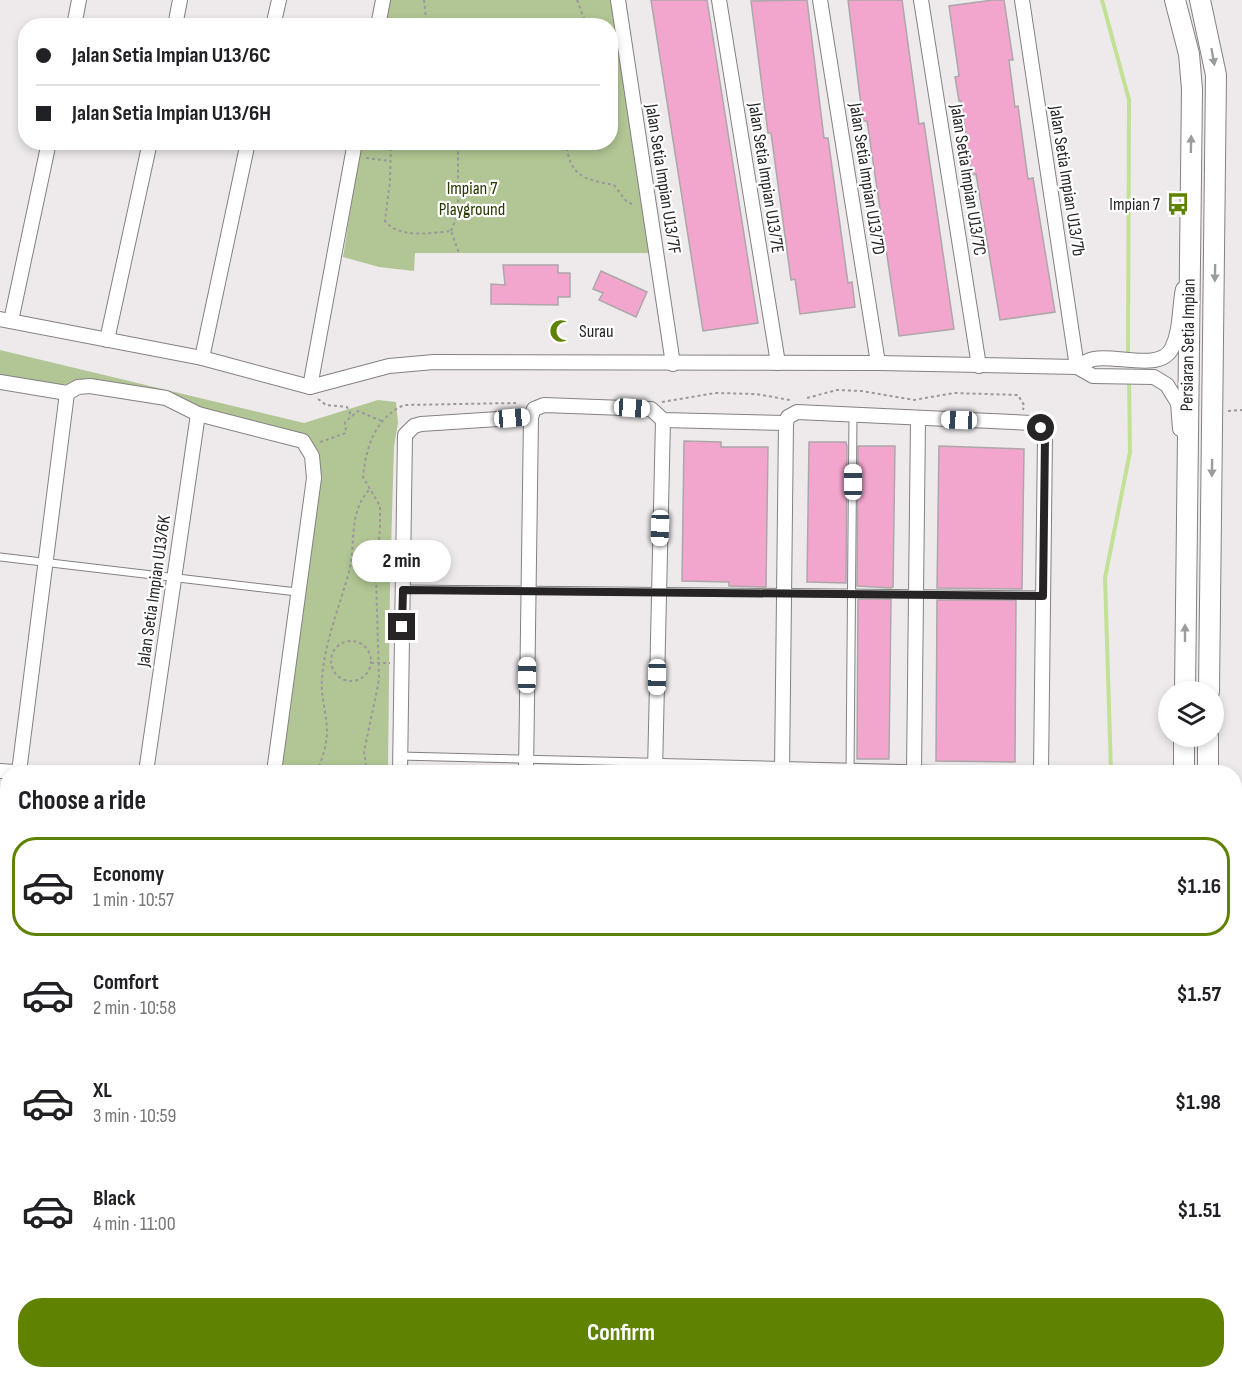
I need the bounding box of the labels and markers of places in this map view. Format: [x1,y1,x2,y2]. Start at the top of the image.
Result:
bus stop icon: Impian 7 [1165,191,1191,217]
place label: Impian 7 [1109,194,1161,215]
mosque icon: Surau [548,318,574,344]
place label: Surau [579,321,614,342]

